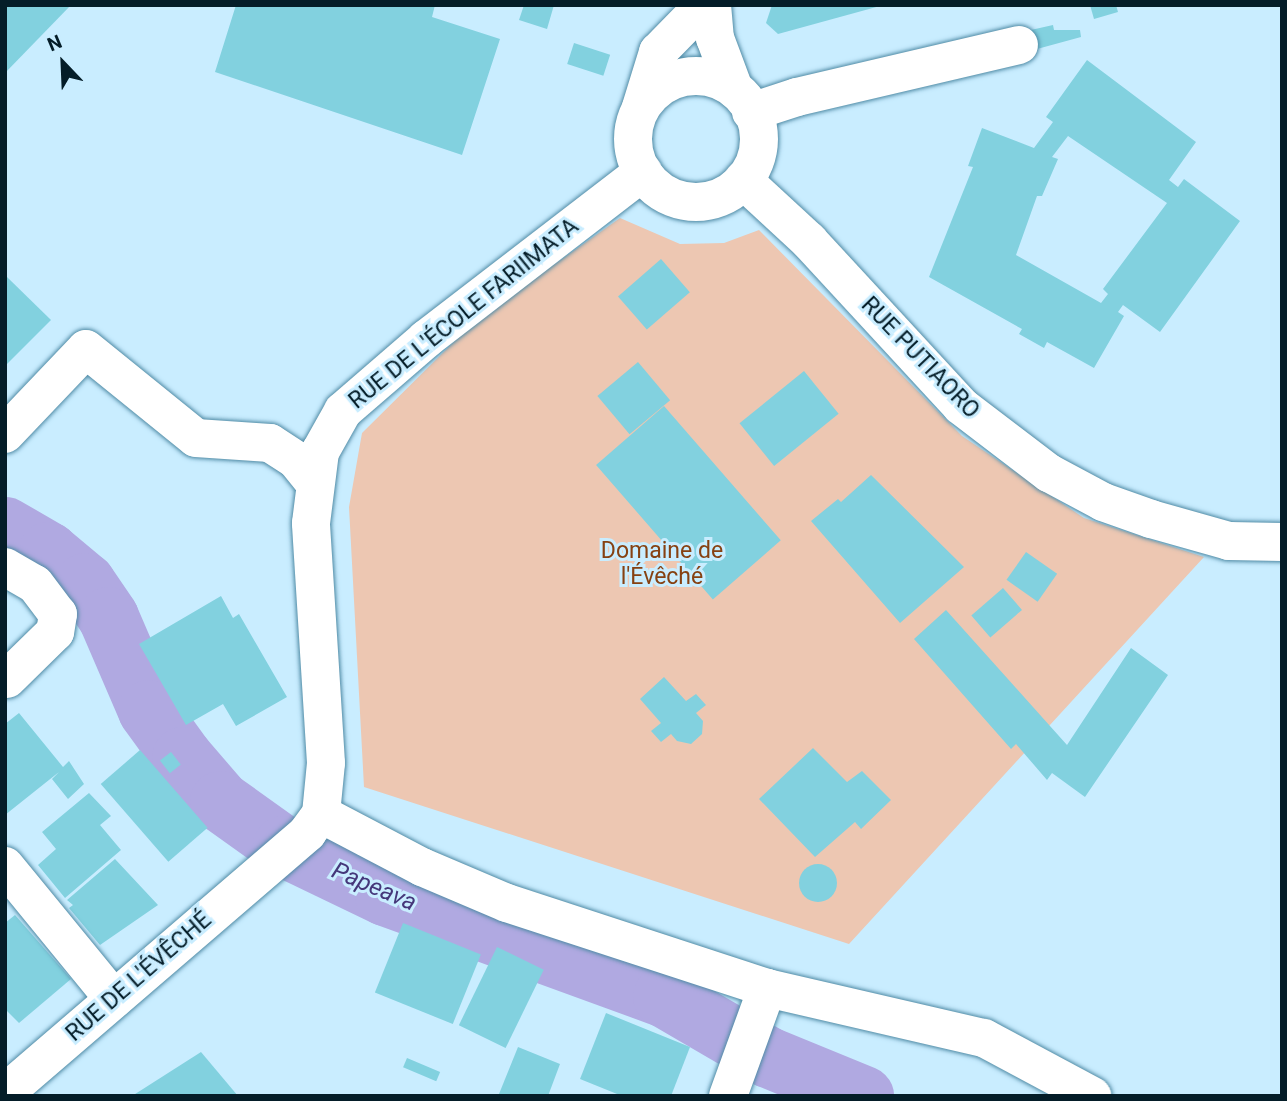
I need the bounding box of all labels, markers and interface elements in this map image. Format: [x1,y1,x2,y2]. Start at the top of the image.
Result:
north arrow [28,28,98,98]
text: N [44,30,65,56]
street label: RUE DE L'ÉCOLE FARIIMATA [344,213,584,415]
street label: RUE PUTIAORO [855,292,985,424]
park label: Domaine de l'Évêché [601,537,723,591]
water label: Papeava [327,856,421,918]
street label: RUE DE L'ÉVÊCHÉ [61,906,217,1048]

